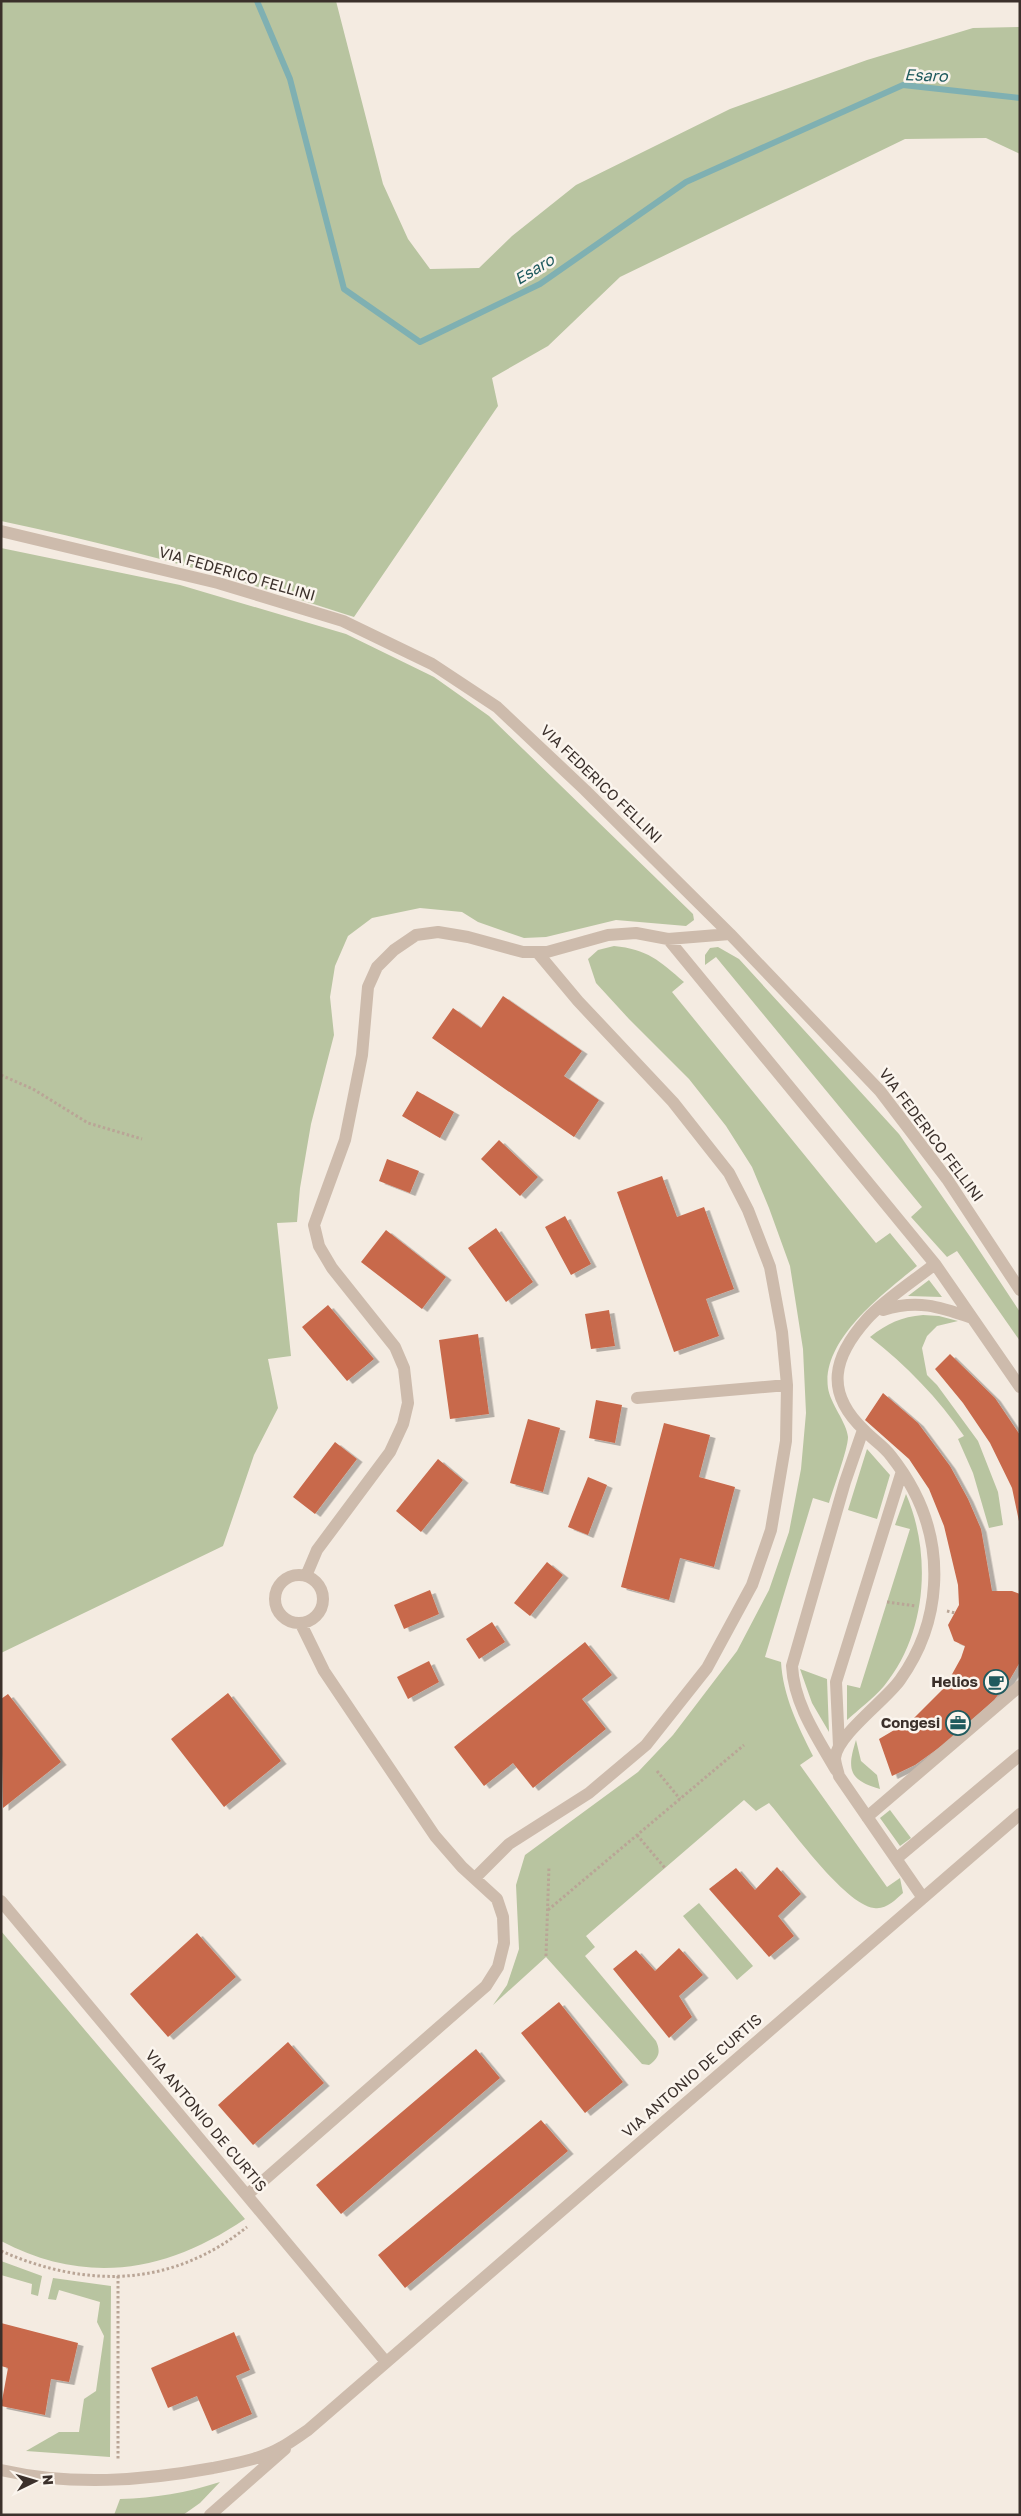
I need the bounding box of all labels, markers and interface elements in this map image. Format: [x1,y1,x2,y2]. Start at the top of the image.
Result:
water label: Esaro [904,64,949,86]
water label: Esaro [510,249,559,289]
street label: VIA FEDERICO FELLINI [157,542,318,604]
street label: VIA FEDERICO FELLINI [537,720,666,846]
street label: VIA FEDERICO FELLINI [876,1064,988,1205]
cafe icon: Helios [983,1669,1009,1695]
place label: Helios [931,1672,978,1690]
office icon: Congesi [945,1710,971,1736]
place label: Congesi [881,1713,940,1731]
street label: VIA ANTONIO DE CURTIS [618,2010,765,2141]
street label: VIA ANTONIO DE CURTIS [142,2046,271,2195]
north arrow [10,2456,60,2506]
text: N [40,2474,57,2486]

